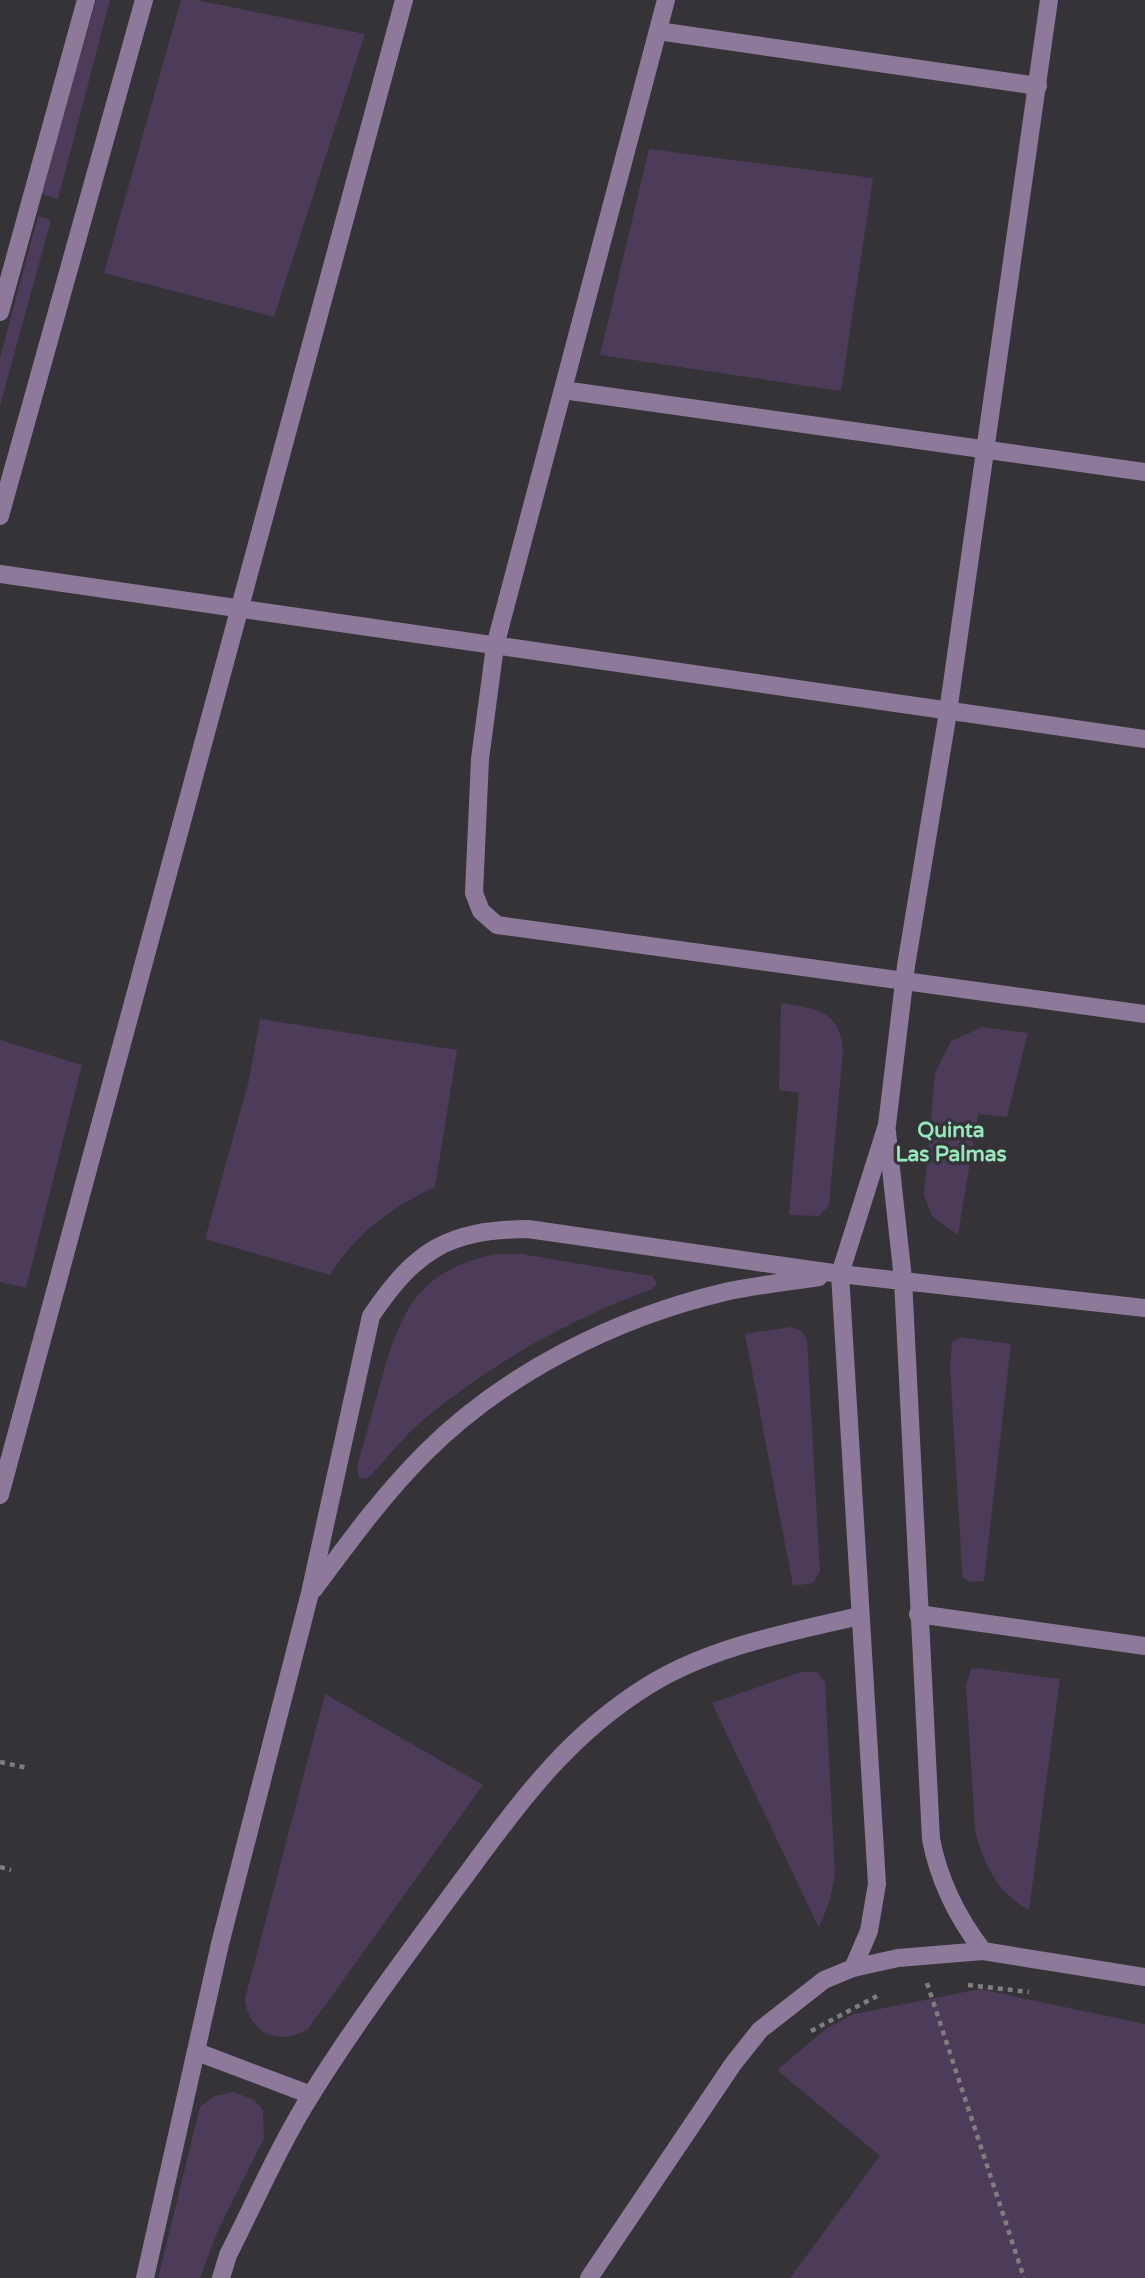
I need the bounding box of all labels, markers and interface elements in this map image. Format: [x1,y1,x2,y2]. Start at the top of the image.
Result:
district label: Quinta Las Palmas [895,1118,1007,1167]

